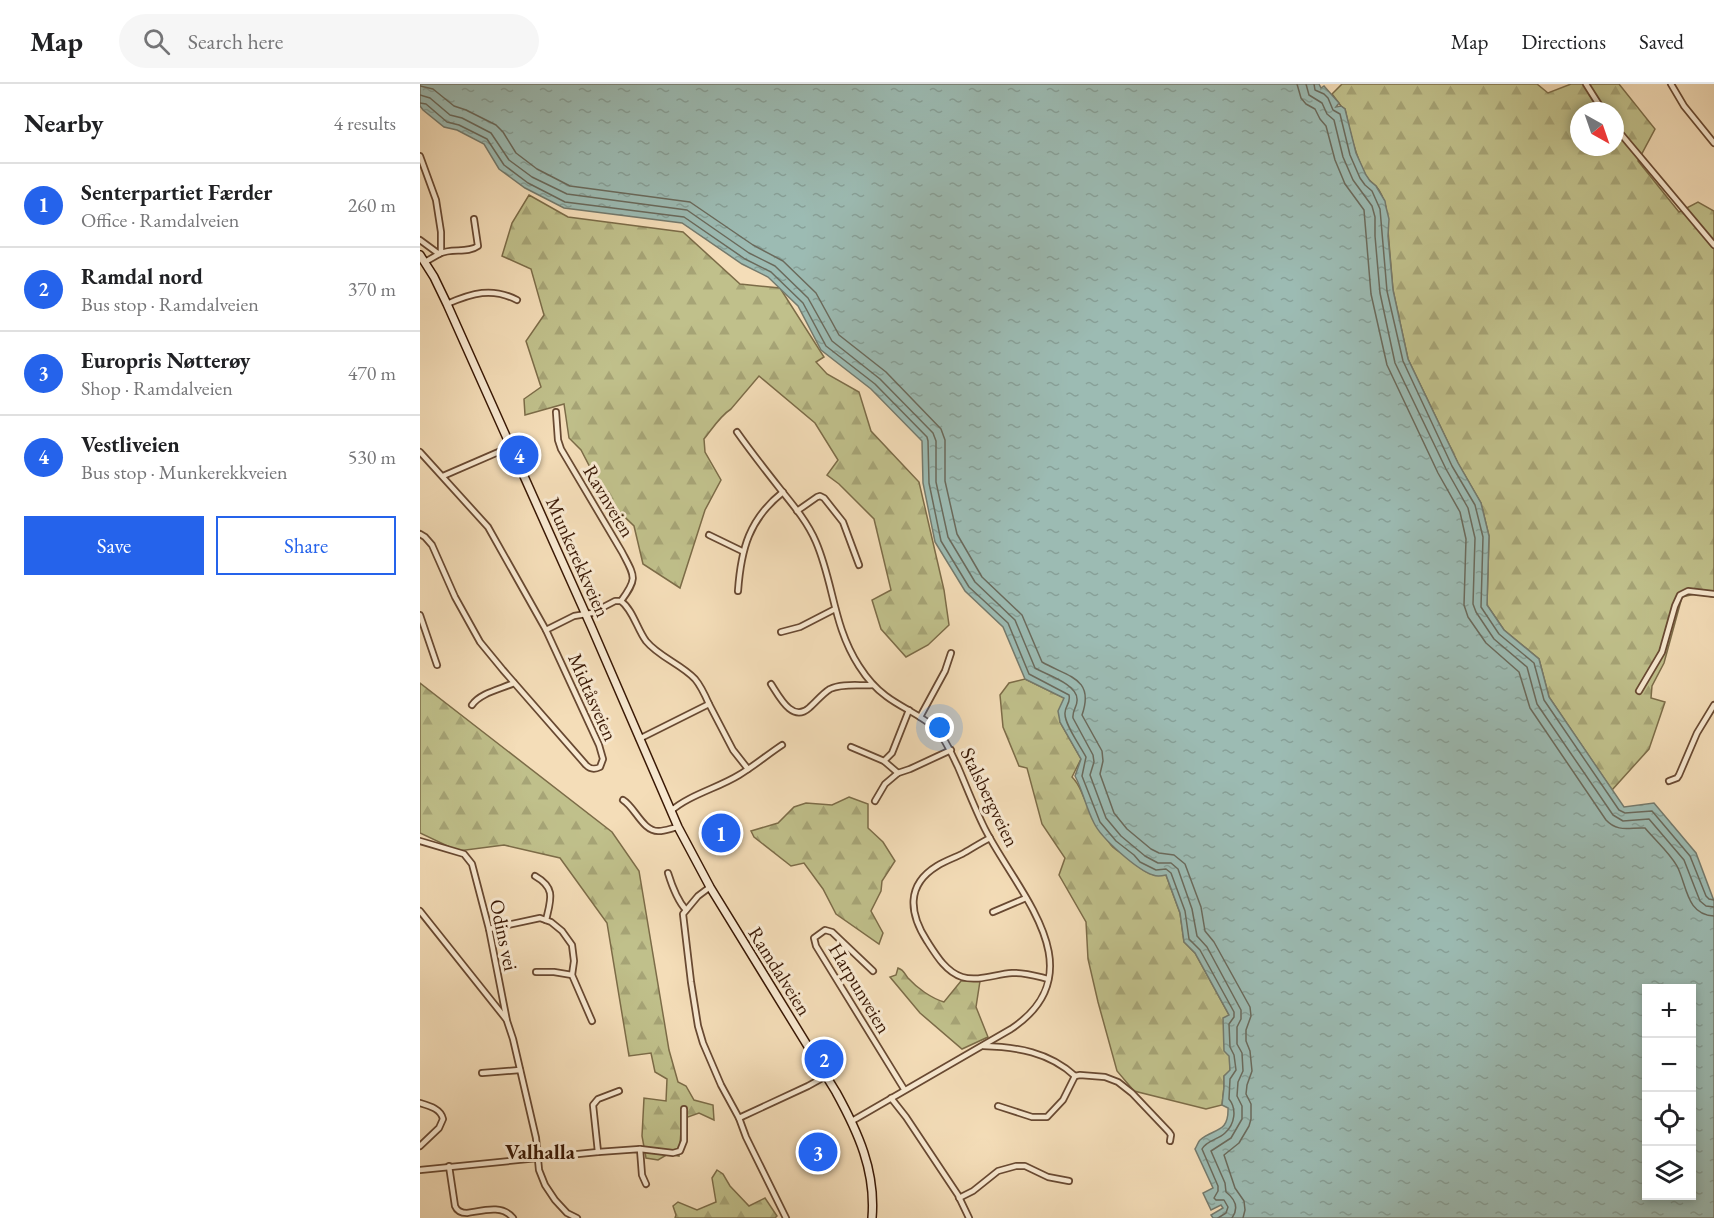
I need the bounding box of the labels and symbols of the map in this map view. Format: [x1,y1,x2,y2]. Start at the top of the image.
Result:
north arrow [1570,102,1624,156]
pin: 4 [500,432,538,478]
street label: Ravnveien [577,460,641,542]
street label: Munkerekkveien [540,493,616,622]
street label: Midtåsveien [562,649,624,745]
your location [925,713,954,742]
street label: Stalsbergveien [955,743,1025,851]
pin: 1 [702,810,740,855]
street label: Odins vei [484,897,524,973]
street label: Ramdalveien [742,922,818,1021]
street label: Harpunveien [823,938,897,1038]
pin: 2 [804,1036,844,1082]
pin: 3 [798,1130,838,1174]
district label: Valhalla [505,1138,576,1165]

